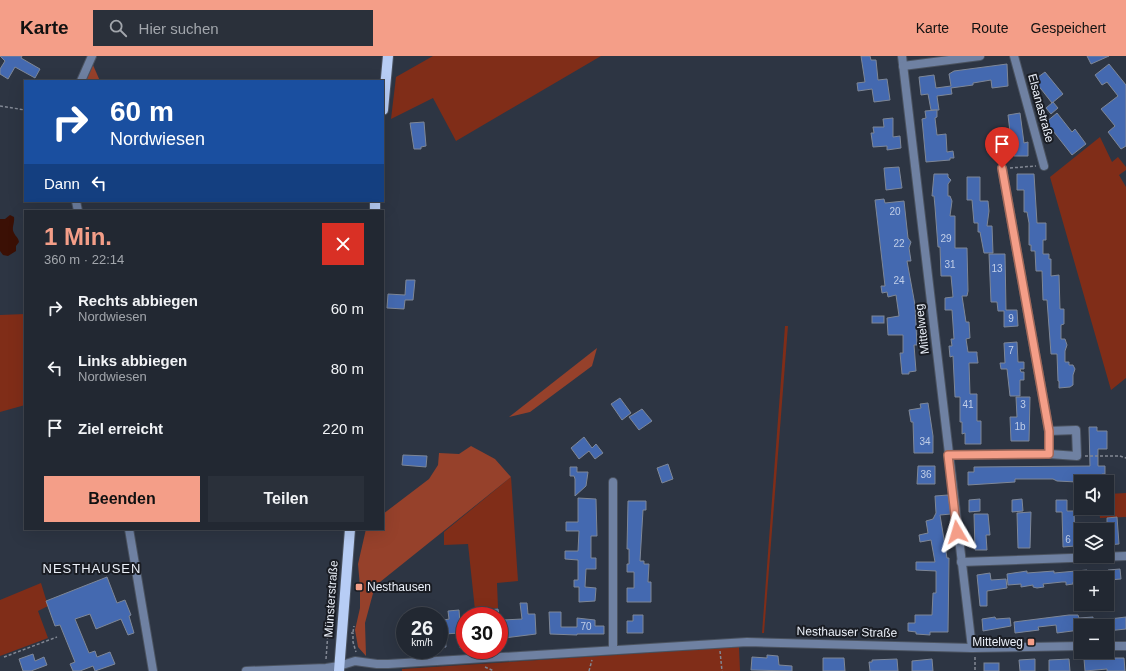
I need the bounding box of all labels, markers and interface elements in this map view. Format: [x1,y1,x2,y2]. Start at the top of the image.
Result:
search box [93,10,373,46]
text: Karte [20,17,69,38]
icon: search [107,17,129,39]
text: Hier suchen [139,20,219,37]
text: Karte [916,20,949,36]
text: Route [971,20,1009,36]
text: Gespeichert [1031,20,1106,36]
street label: Elsanastraße [1025,72,1057,144]
icon: right [44,96,96,148]
text: 60 m [110,96,174,127]
pin [985,127,1019,168]
text: Nordwiesen [110,129,205,149]
icon: arrive [991,133,1013,155]
icon: left [88,172,110,194]
text: Dann [44,175,80,192]
house number: 20 [889,206,901,217]
text: 1 Min. [44,223,112,250]
button: close [322,223,364,265]
house number: 29 [940,233,952,244]
house number: 22 [893,238,905,249]
text: 360 m · 22:14 [44,252,124,267]
house number: 31 [944,259,956,270]
house number: 13 [991,263,1003,274]
house number: 24 [893,275,905,286]
text: Rechts abbiegen [78,292,198,309]
icon: right [44,297,66,319]
text: 60 m [331,300,364,317]
street label: Mittelweg [912,303,932,355]
text: Nordwiesen [78,309,147,324]
house number: 9 [1008,313,1014,324]
house number: 7 [1008,345,1014,356]
text: Links abbiegen [78,352,187,369]
icon: left [44,357,66,379]
text: 80 m [331,360,364,377]
text: Nordwiesen [78,369,147,384]
house number: 41 [962,399,974,410]
house number: 3 [1020,399,1026,410]
icon: arrive [44,417,66,439]
text: Ziel erreicht [78,420,163,437]
text: 220 m [322,420,364,437]
house number: 1b [1014,421,1026,432]
house number: 34 [919,436,931,447]
house number: 36 [920,469,932,480]
map controls [1074,475,1114,659]
button: sound [1074,475,1114,515]
button: Beenden [44,476,200,522]
button: Teilen [208,476,364,522]
position arrow [936,511,978,553]
button: layers [1074,523,1114,563]
house number: 6 [1065,534,1071,545]
street label: Münsterstraße [321,560,341,638]
district label: NESTHAUSEN [43,561,141,576]
button: + [1074,571,1114,611]
place label: Nesthausen [367,580,431,594]
marker: Nesthausen [354,582,364,592]
speed limit sign: 30 [456,607,508,659]
text: 26 [411,617,433,639]
button: − [1074,619,1114,659]
house number: 70 [580,621,592,632]
street label: Nesthauser Straße [797,624,898,640]
place label: Mittelweg [972,635,1023,649]
text: km/h [411,637,433,648]
marker: Mittelweg [1026,637,1036,647]

